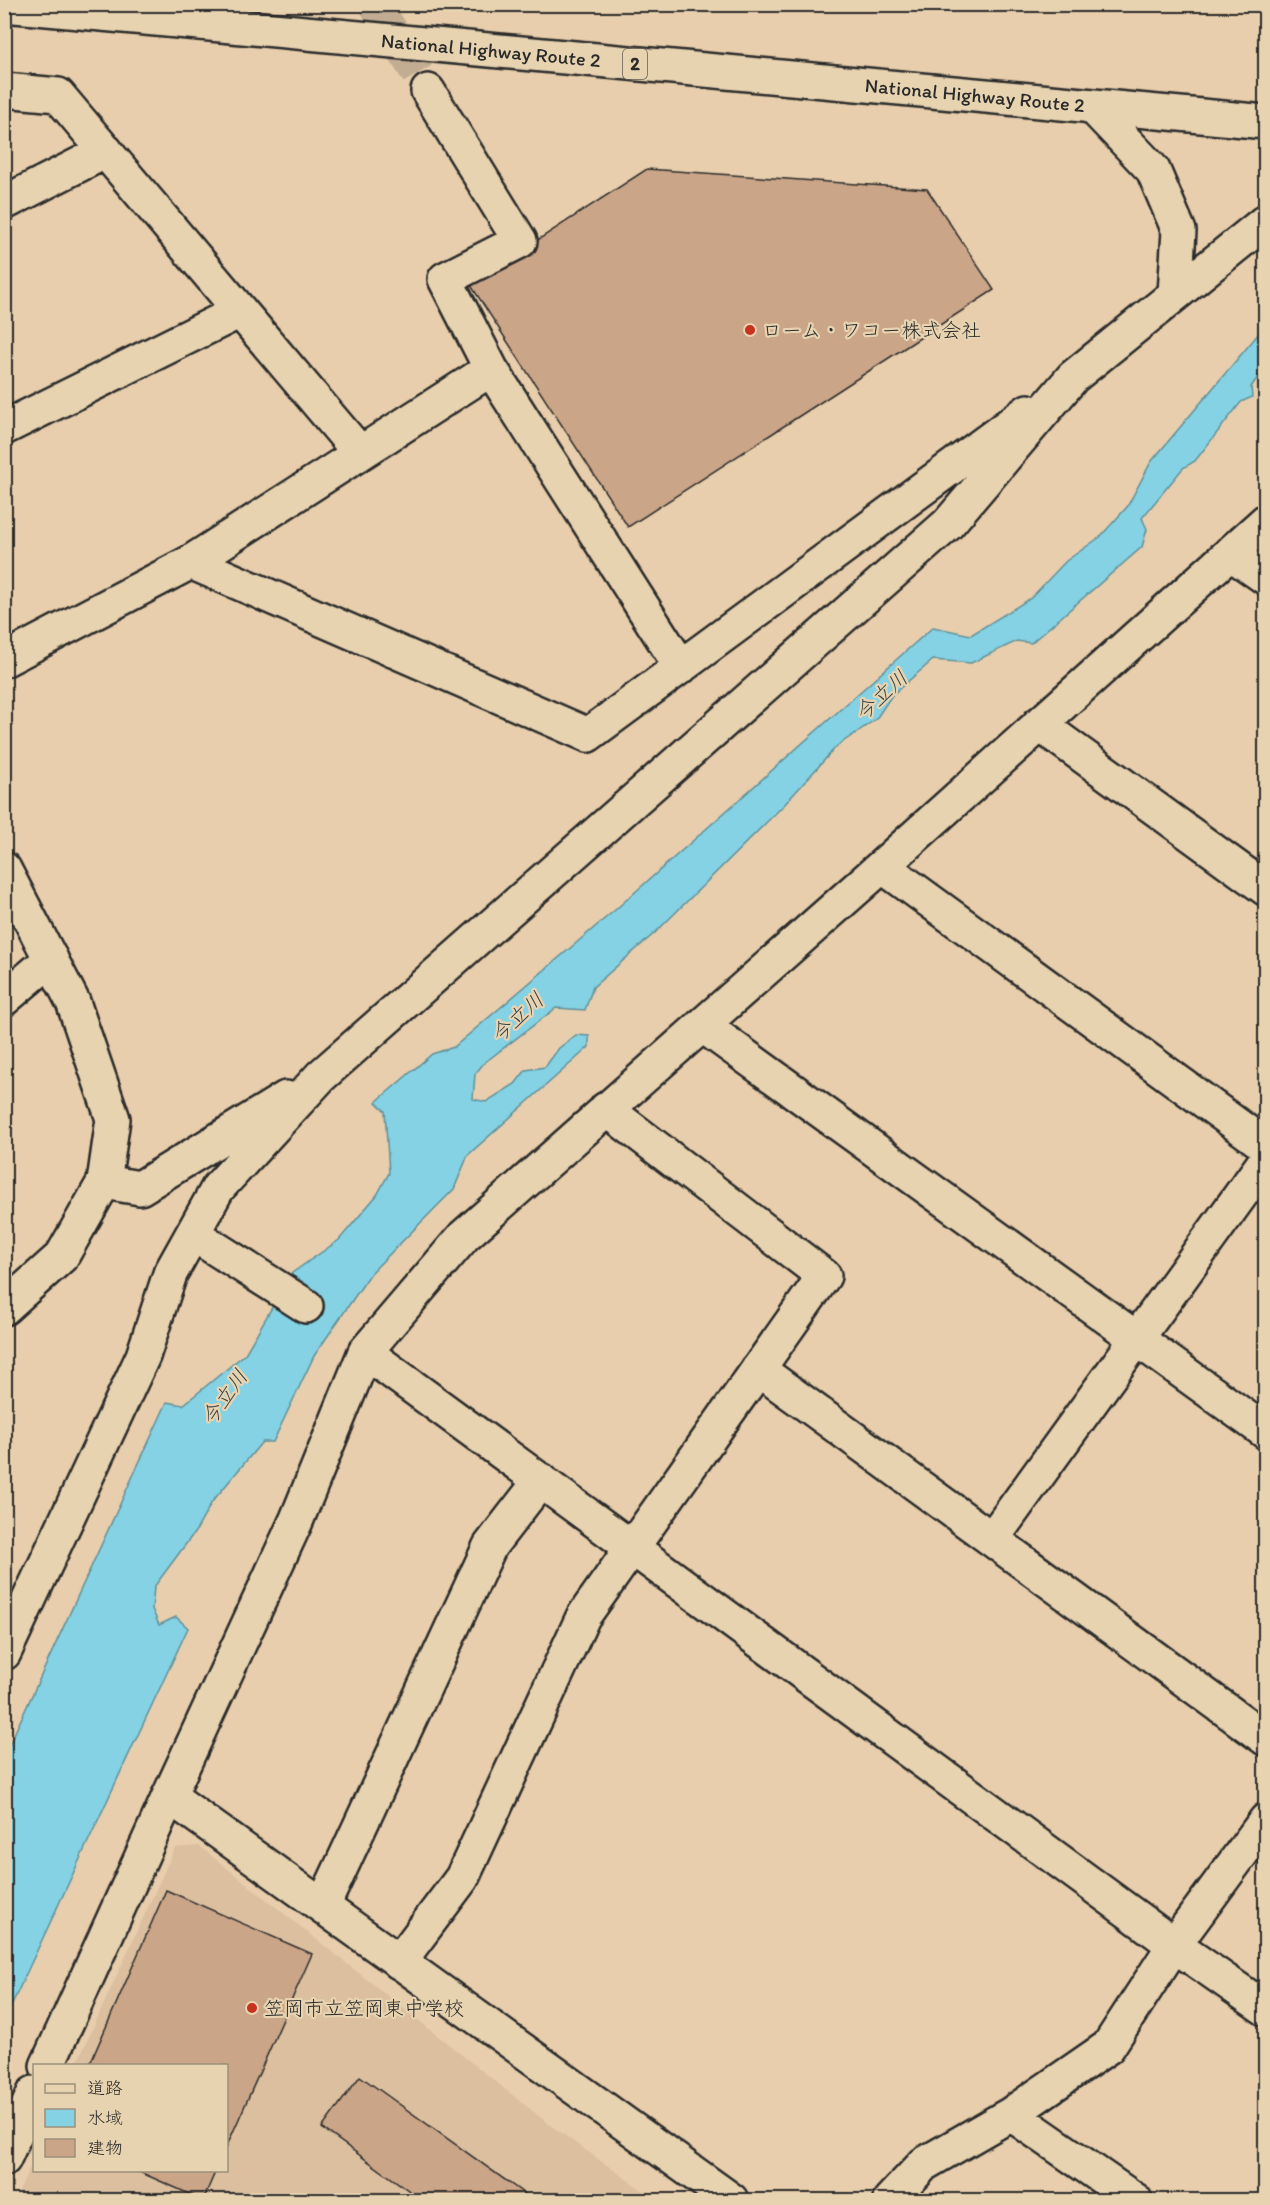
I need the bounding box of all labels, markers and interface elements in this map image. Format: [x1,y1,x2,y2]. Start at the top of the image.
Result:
street label: National Highway Route 2 [380,28,602,72]
road number: 2 [623,49,647,79]
street label: National Highway Route 2 [864,73,1086,117]
place label: ローム・ワコー株式会社 [762,318,981,342]
marker: ローム・ワコー株式会社 [743,323,757,337]
water label: 今立川 [849,665,913,725]
water label: 今立川 [485,987,549,1047]
water label: 今立川 [195,1364,253,1430]
place label: 笠岡市立笠岡東中学校 [264,1996,464,2020]
marker: 笠岡市立笠岡東中学校 [245,2001,259,2015]
legend [33,2064,228,2172]
text: 道路 [87,2077,123,2099]
text: 水域 [87,2107,123,2129]
text: 建物 [87,2137,123,2159]

